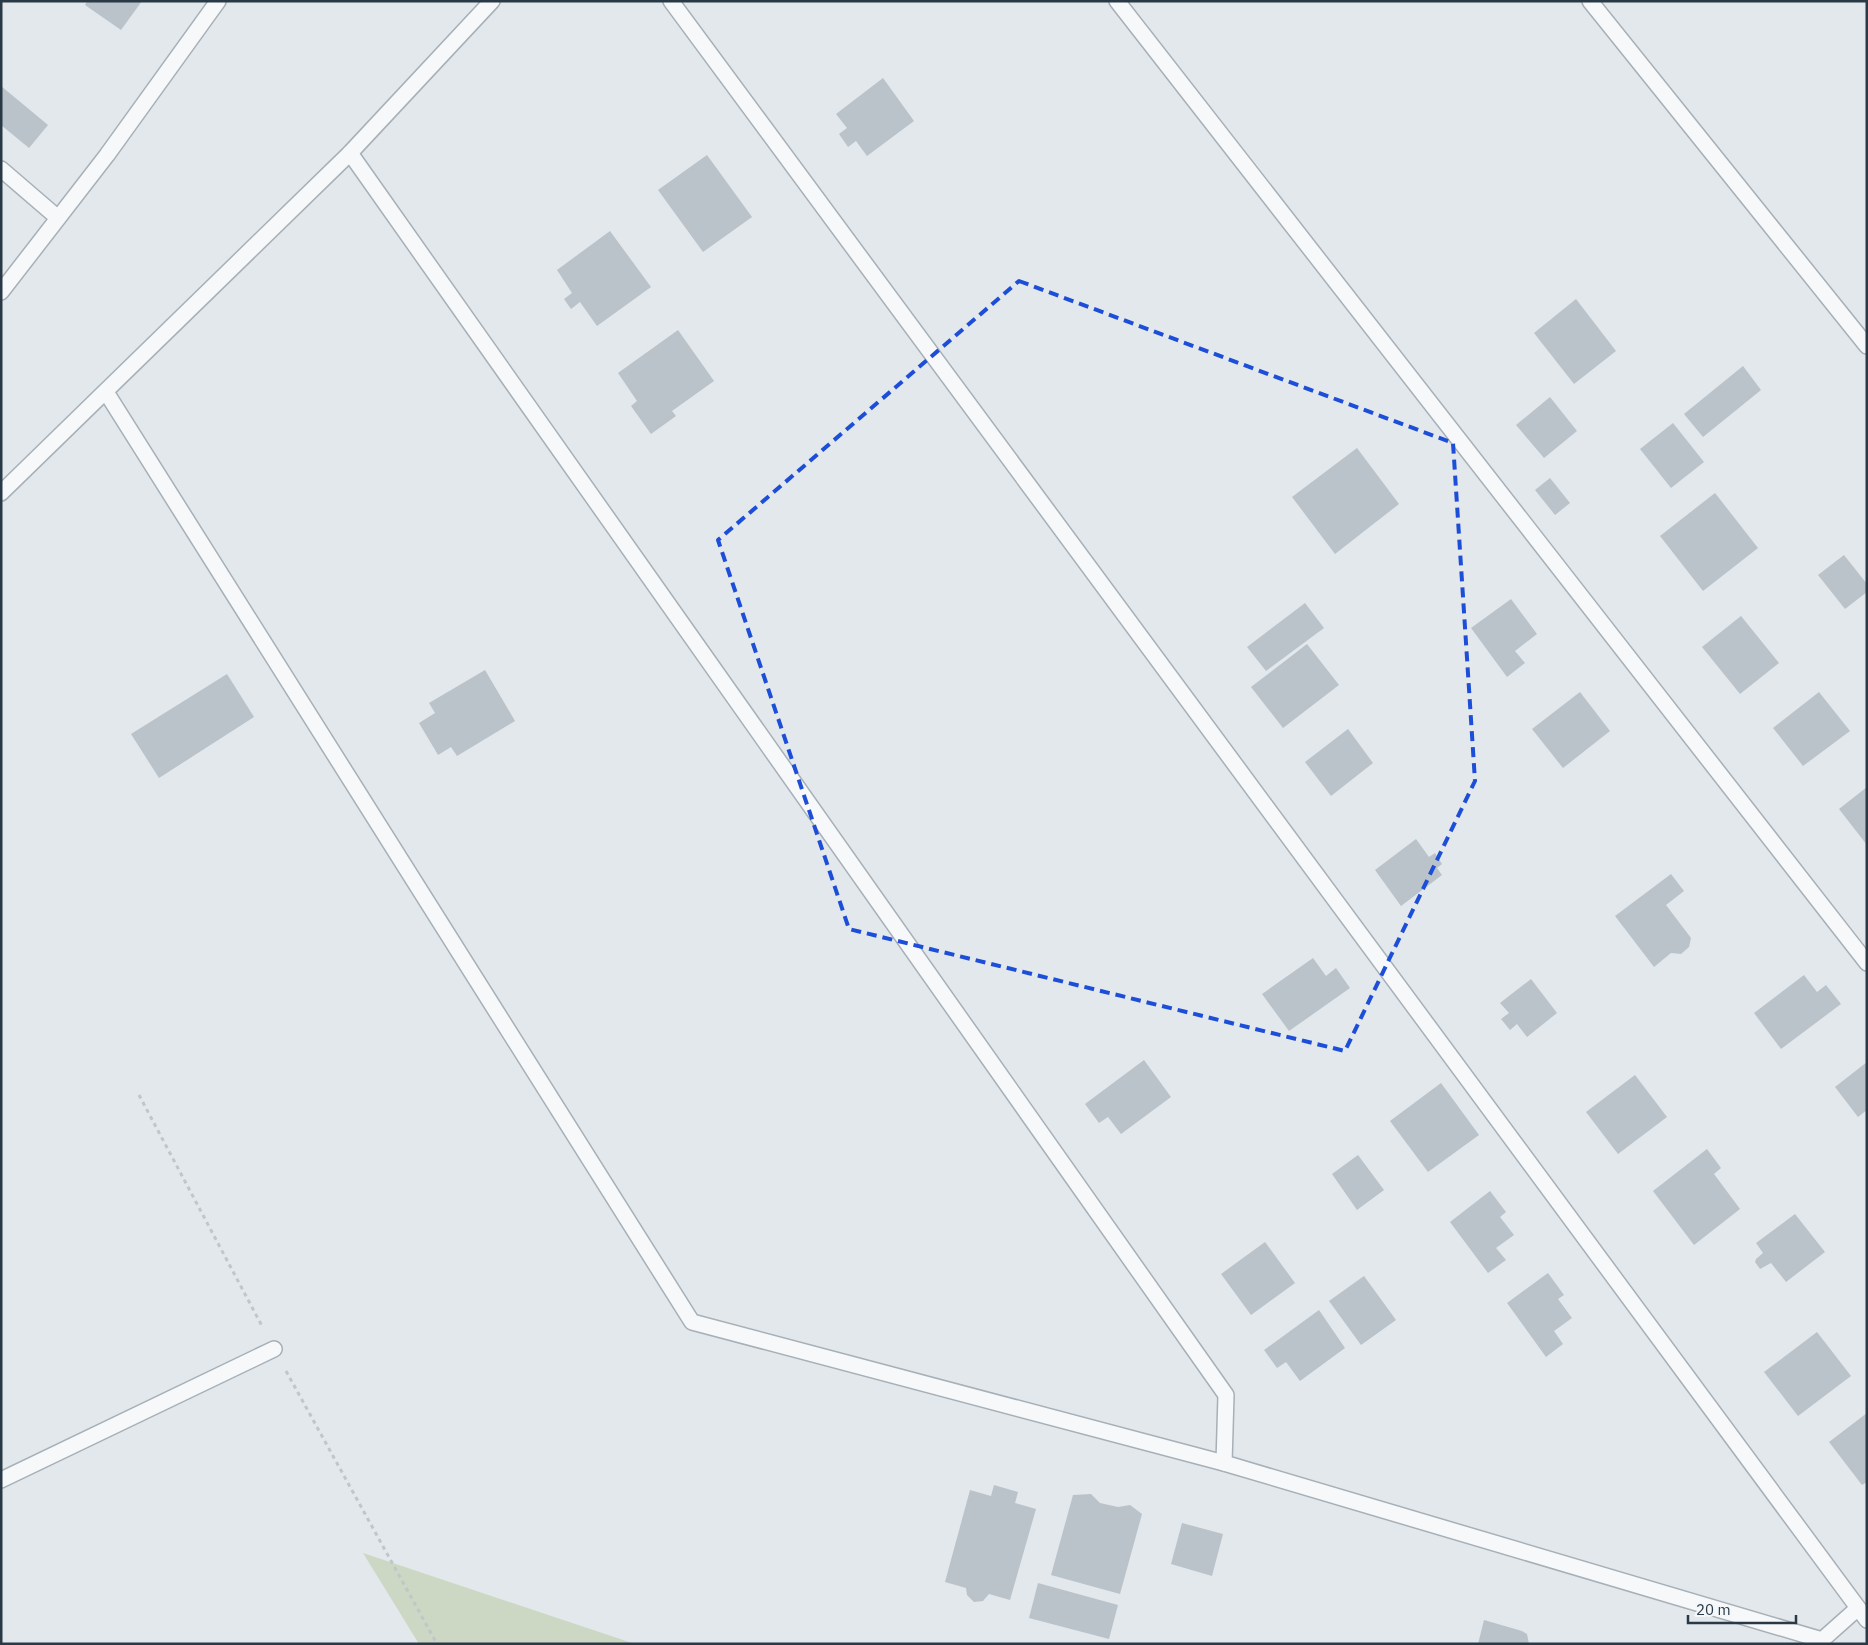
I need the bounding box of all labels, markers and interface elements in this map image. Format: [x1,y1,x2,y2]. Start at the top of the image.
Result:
scale bar [1688,1592,1796,1624]
text: 20 m [1696,1600,1731,1619]

